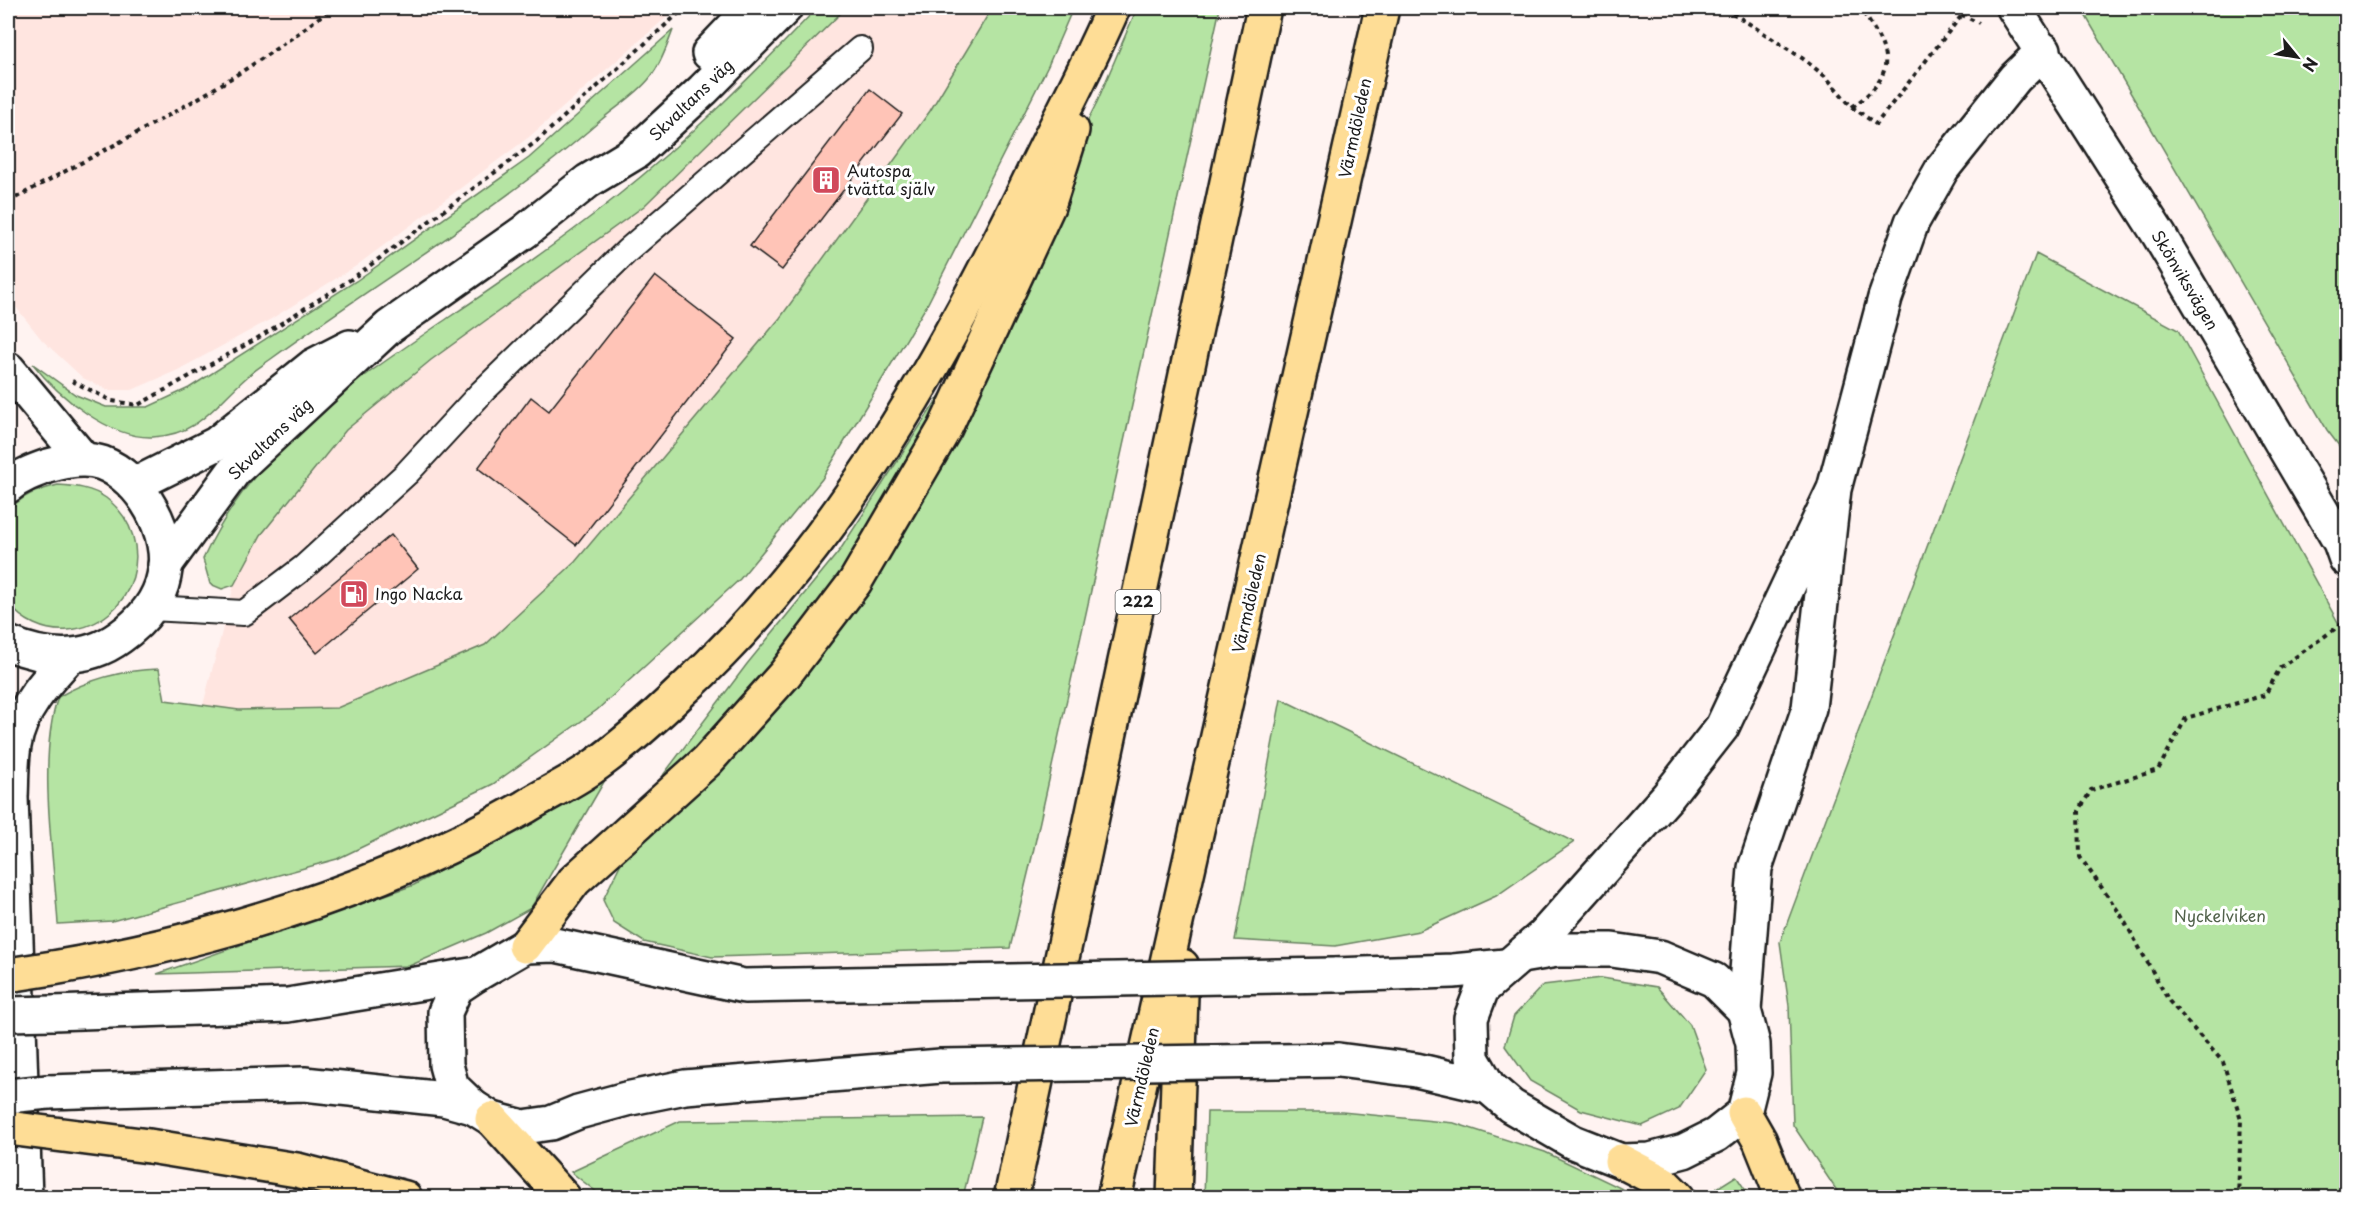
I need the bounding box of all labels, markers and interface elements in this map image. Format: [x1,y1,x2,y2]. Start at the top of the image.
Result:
north arrow [2267,27,2327,87]
street label: Skvaltans väg [643,53,738,146]
text: N [2297,54,2324,76]
street label: Värmdöleden [1332,76,1376,180]
place label: Autospa tvätta själv [847,158,935,200]
building icon: Autospa tvätta själv [810,164,842,196]
street label: Skönviksvägen [2146,225,2225,334]
street label: Skvaltans väg [222,392,317,485]
street label: Värmdöleden [1225,551,1271,655]
fuel station icon: Ingo Nacka [338,578,370,610]
place label: Ingo Nacka [375,581,463,605]
road number: 222 [1116,590,1160,614]
park label: Nyckelviken [2174,903,2266,927]
street label: Värmdöleden [1118,1025,1164,1129]

